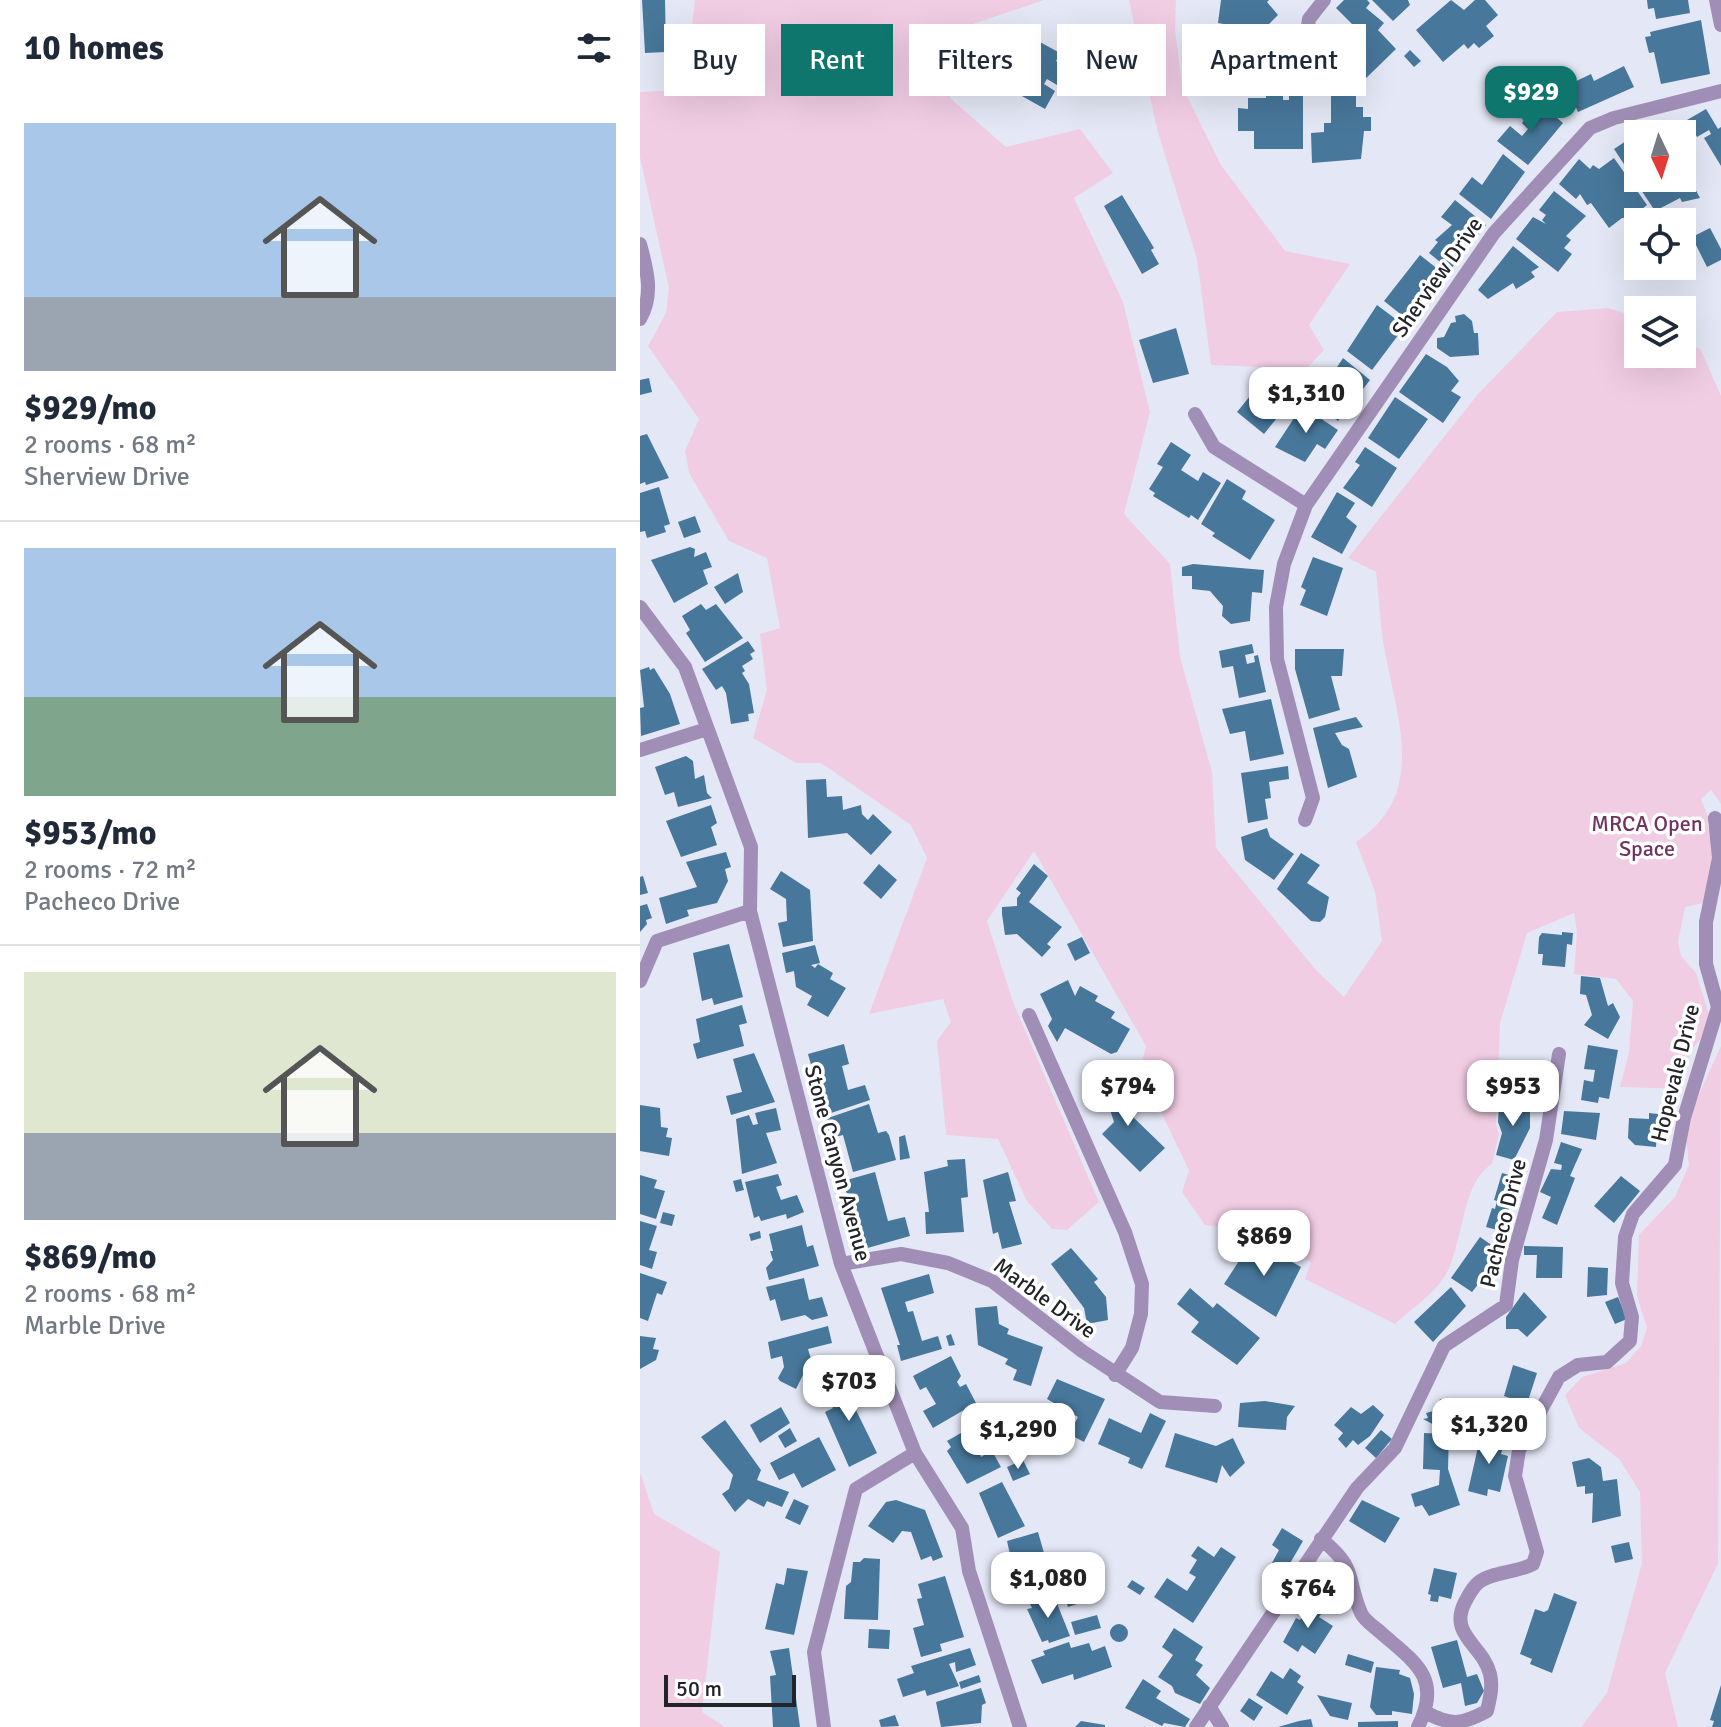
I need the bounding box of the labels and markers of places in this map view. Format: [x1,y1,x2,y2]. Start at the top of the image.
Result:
pin: $929 [1484,66,1578,134]
pin: $1,310 [1241,367,1371,435]
pin: $794 [1081,1060,1175,1128]
pin: $953 [1466,1060,1560,1128]
pin: $869 [1217,1210,1311,1278]
pin: $703 [802,1355,896,1423]
pin: $1,320 [1424,1398,1554,1466]
pin: $1,290 [953,1403,1083,1471]
pin: $1,080 [983,1552,1113,1620]
pin: $764 [1261,1562,1355,1630]

